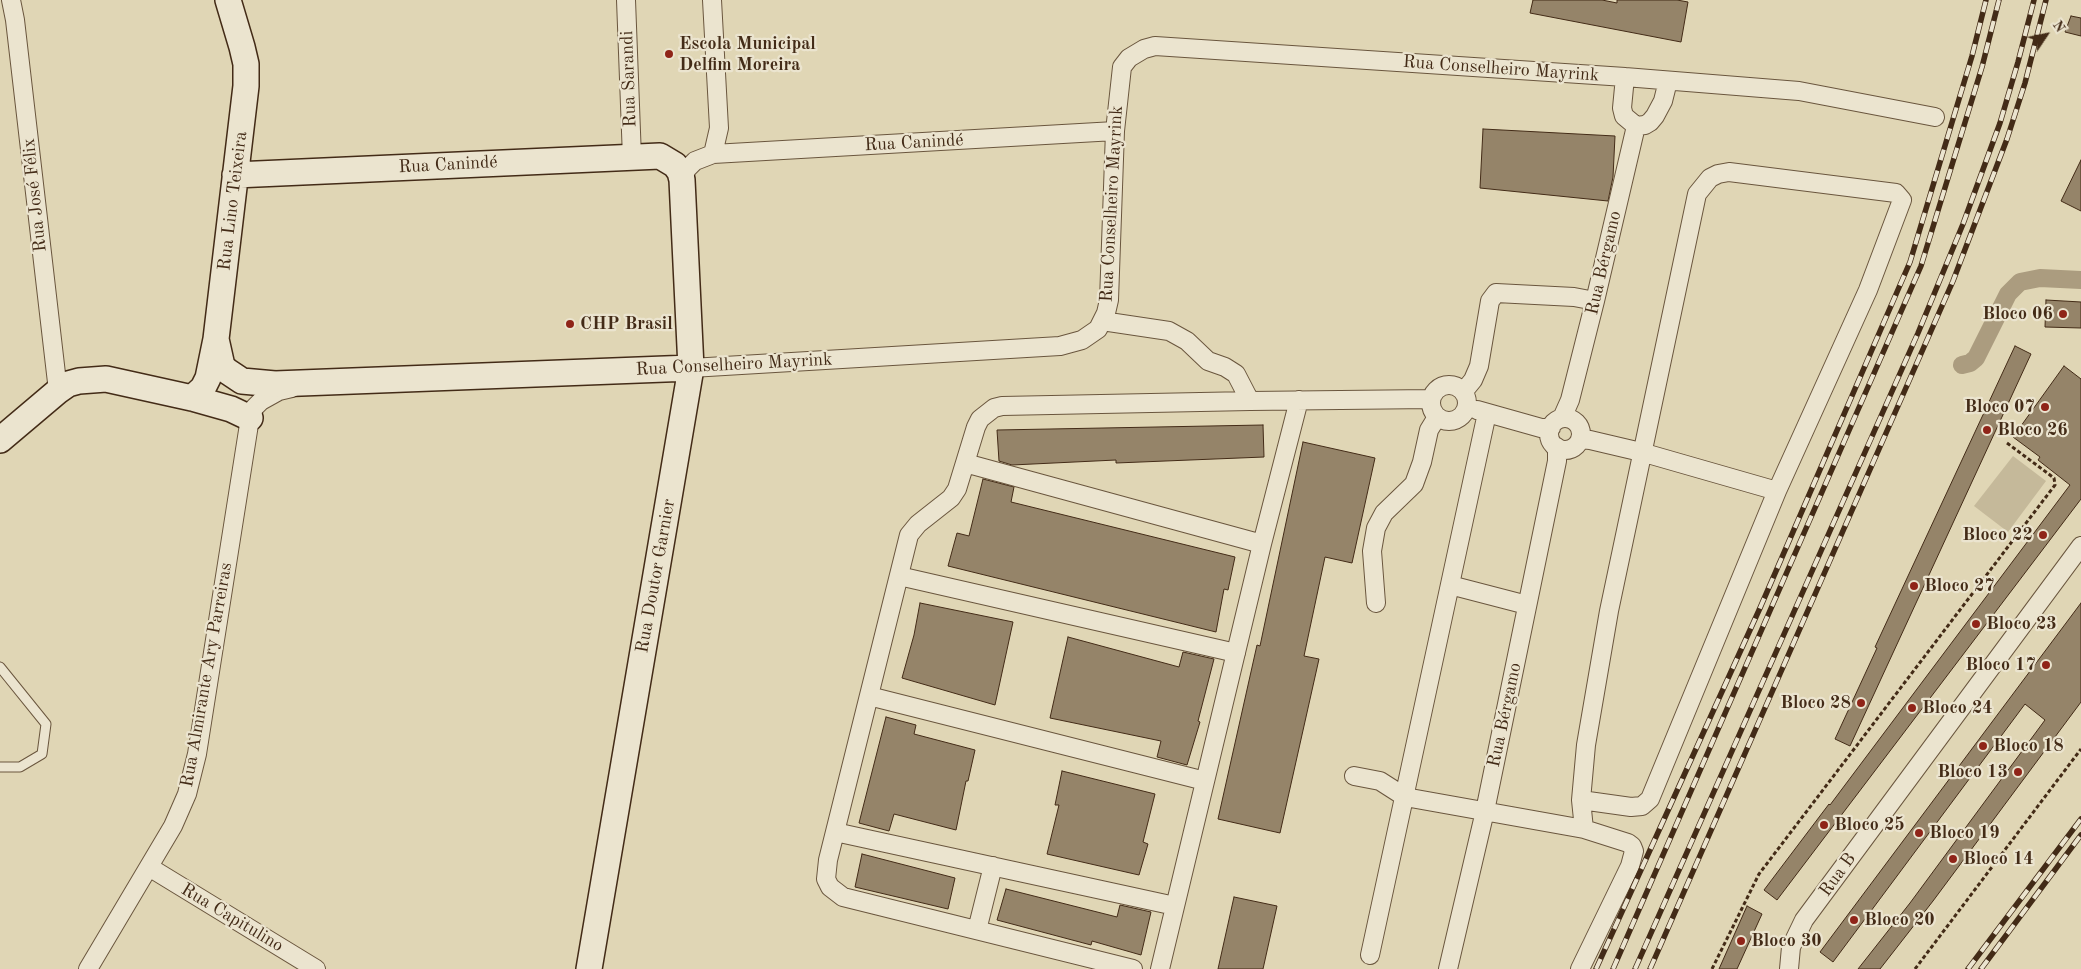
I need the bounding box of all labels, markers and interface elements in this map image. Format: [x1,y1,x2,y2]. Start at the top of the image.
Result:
north arrow [2021,10,2071,60]
text: N [2050,18,2067,35]
street label: Rua Sarandi [617,30,641,128]
place label: Escola Municipal Delfim Moreira [679,33,816,76]
marker: Escola Municipal Delfim Moreira [663,48,675,60]
street label: Rua Conselheiro Mayrink [1402,51,1600,87]
street label: Rua Conselheiro Mayrink [1096,105,1128,303]
street label: Rua Lino Teixeira [214,130,252,272]
street label: Rua Canindé [864,130,964,156]
street label: Rua José Félix [18,137,52,253]
street label: Rua Canindé [398,152,498,178]
street label: Rua Bérgamo [1582,209,1626,317]
place label: Bloco 06 [1982,303,2053,325]
marker: Bloco 06 [2057,308,2069,320]
place label: CHP Brasil [580,313,673,335]
marker: CHP Brasil [564,318,576,330]
street label: Rua Conselheiro Mayrink [635,349,833,381]
place label: Bloco 07 [1964,396,2035,418]
marker: Bloco 07 [2039,401,2051,413]
place label: Bloco 26 [1997,419,2068,441]
marker: Bloco 26 [1981,424,1993,436]
street label: Rua Doutor Garnier [632,497,680,655]
place label: Bloco 22 [1962,524,2033,546]
marker: Bloco 22 [2037,529,2049,541]
street label: Rua Almirante Ary Parreiras [177,561,237,789]
place label: Bloco 27 [1924,575,1995,597]
marker: Bloco 27 [1908,580,1920,592]
place label: Bloco 23 [1986,613,2057,635]
marker: Bloco 23 [1970,618,1982,630]
place label: Bloco 17 [1965,654,2036,676]
marker: Bloco 17 [2040,659,2052,671]
street label: Rua Bérgamo [1483,661,1527,769]
place label: Bloco 28 [1780,692,1851,714]
marker: Bloco 28 [1855,697,1867,709]
place label: Bloco 24 [1922,697,1993,719]
marker: Bloco 24 [1906,702,1918,714]
place label: Bloco 18 [1993,735,2064,757]
marker: Bloco 18 [1977,740,1989,752]
place label: Bloco 13 [1937,761,2008,783]
marker: Bloco 13 [2012,766,2024,778]
place label: Bloco 25 [1834,814,1905,836]
marker: Bloco 25 [1818,819,1830,831]
place label: Bloco 19 [1929,822,2000,844]
marker: Bloco 19 [1913,827,1925,839]
place label: Bloco 14 [1963,848,2034,870]
street label: Rua B [1815,849,1861,901]
marker: Bloco 14 [1947,853,1959,865]
street label: Rua Capitulino [177,879,287,957]
place label: Bloco 20 [1864,909,1935,931]
marker: Bloco 20 [1848,914,1860,926]
place label: Bloco 30 [1751,930,1822,952]
marker: Bloco 30 [1735,935,1747,947]

